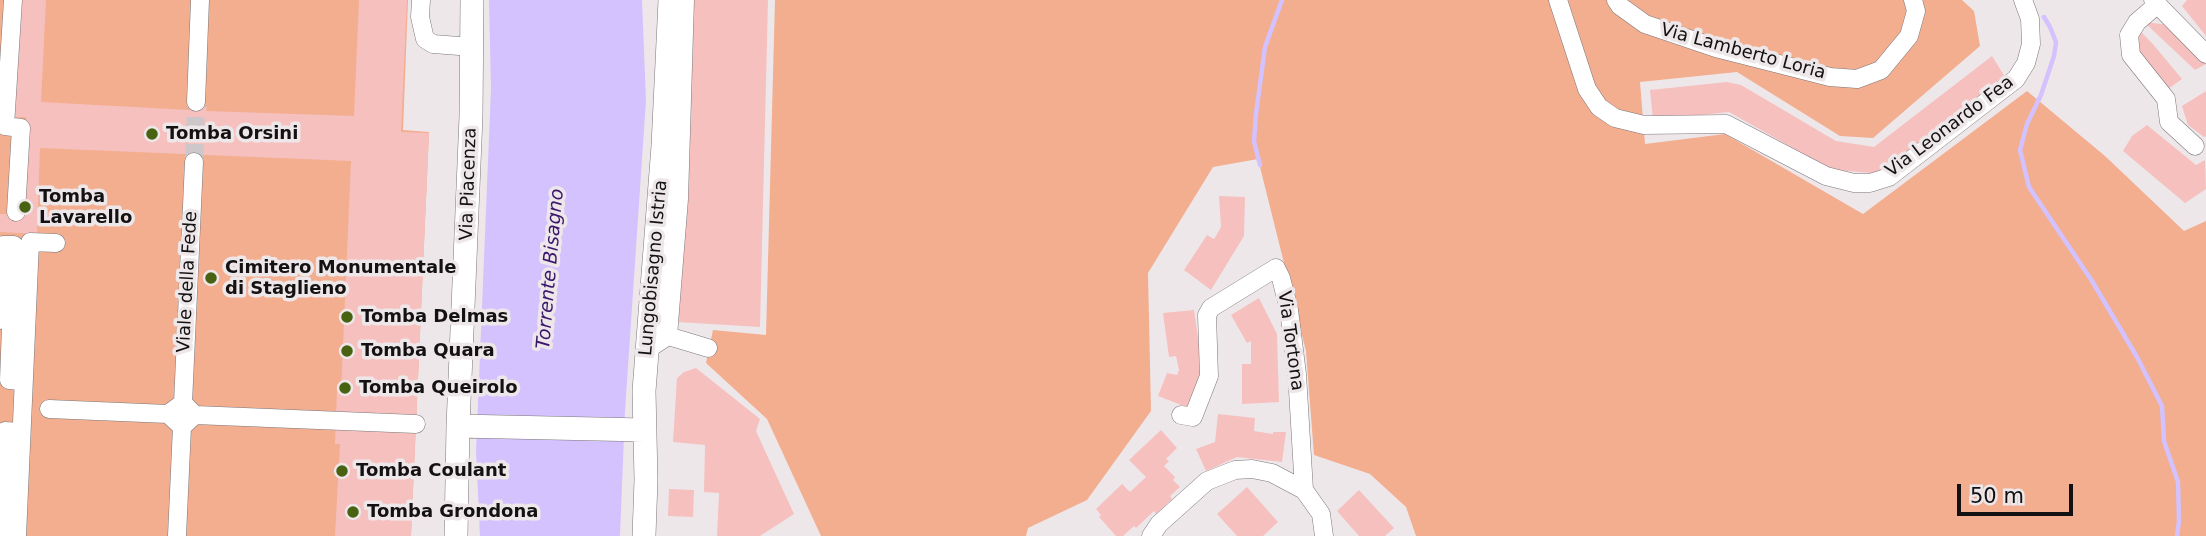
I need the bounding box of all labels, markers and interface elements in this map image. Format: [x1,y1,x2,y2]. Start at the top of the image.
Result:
street label: Via Lamberto Loria [1658,20,1828,84]
street label: Via Leonardo Fea [1882,72,2018,182]
place label: Tomba Orsini [166,123,298,145]
marker: Tomba Orsini [144,126,160,142]
street label: Via Piacenza [456,127,482,241]
street label: Lungobisagno Istria [636,179,672,357]
place label: Tomba Lavarello [39,186,132,228]
water label: Torrente Bisagno [533,188,569,350]
marker: Tomba Lavarello [17,199,33,215]
street label: Viale della Fede [174,211,202,353]
place label: Cimitero Monumentale di Staglieno [225,257,456,300]
marker: Cimitero Monumentale di Staglieno [203,270,219,286]
street label: Via Tortona [1272,290,1308,392]
place label: Tomba Delmas [361,306,508,328]
marker: Tomba Delmas [339,309,355,325]
place label: Tomba Quara [361,340,495,362]
marker: Tomba Quara [339,343,355,359]
place label: Tomba Queirolo [359,377,518,399]
marker: Tomba Queirolo [337,380,353,396]
place label: Tomba Coulant [356,460,506,482]
marker: Tomba Coulant [334,463,350,479]
scale bar [1961,470,2076,514]
text: 50 m [1970,484,2024,508]
place label: Tomba Grondona [367,501,538,523]
marker: Tomba Grondona [345,504,361,520]

